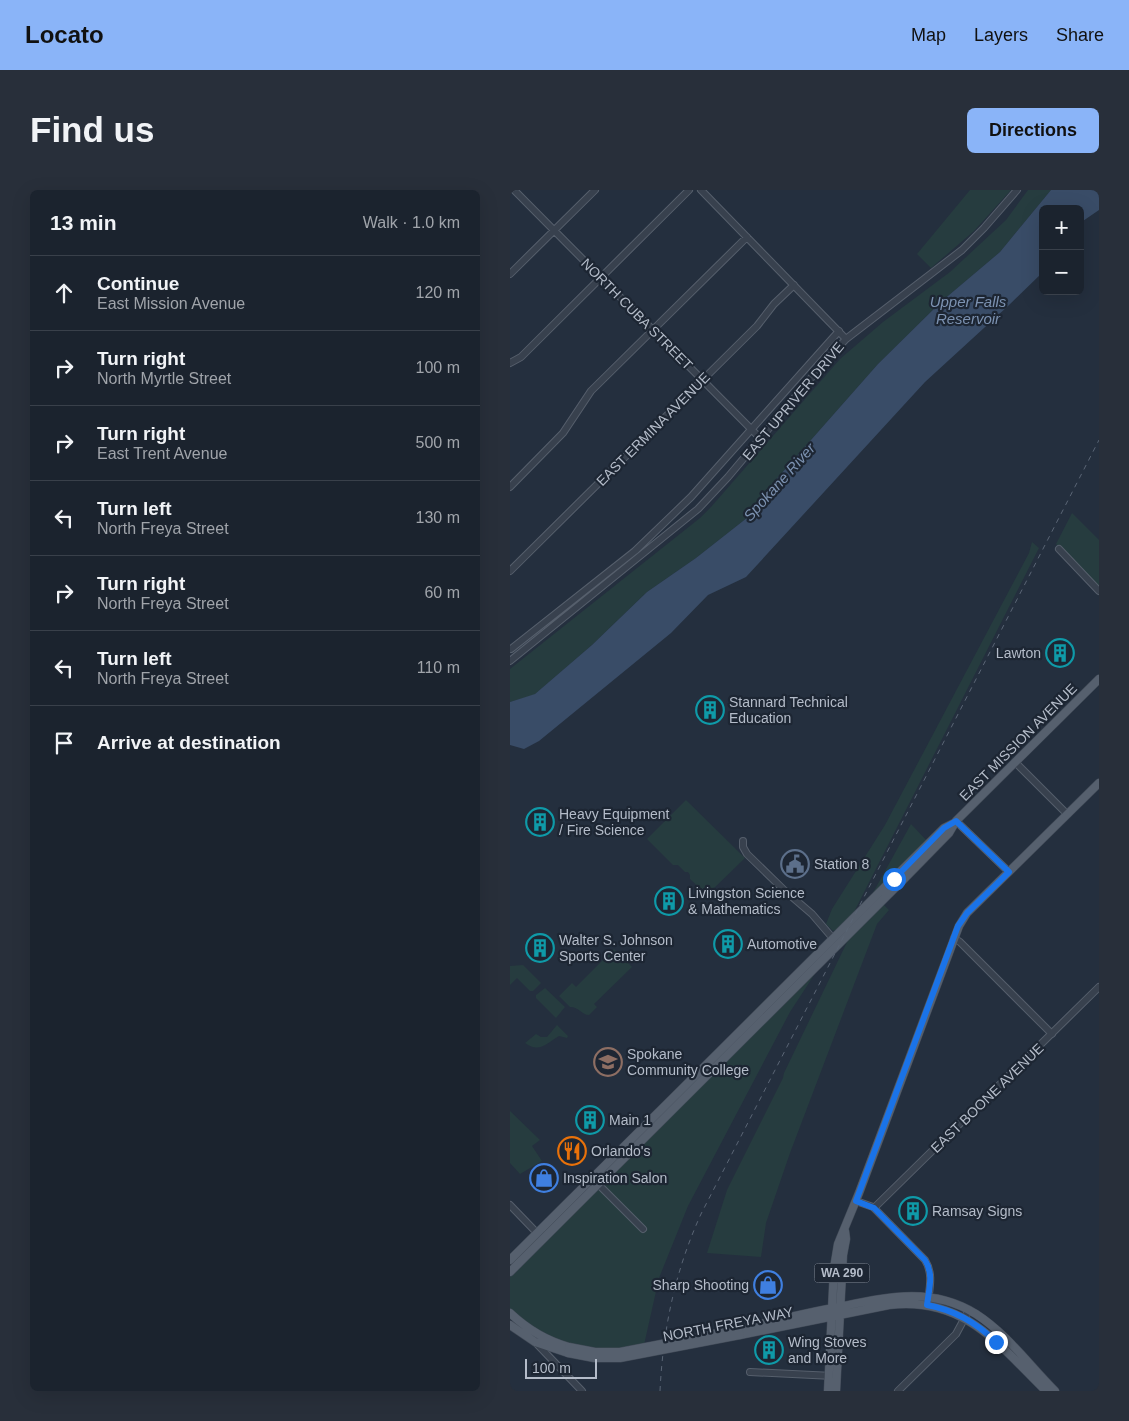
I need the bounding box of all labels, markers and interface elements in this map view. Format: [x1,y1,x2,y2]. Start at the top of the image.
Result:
text: Locato [25,21,104,48]
text: Map [911,25,946,45]
text: Layers [974,25,1028,45]
text: Share [1056,25,1104,45]
button: Directions [967,108,1099,153]
text: Find us [30,110,154,149]
map controls [1039,205,1084,295]
button: + [1039,205,1084,250]
text: 13 min [50,211,117,234]
text: Walk · 1.0 km [363,214,460,231]
button: − [1039,250,1084,295]
street label: NORTH CUBA STREET [578,255,696,373]
text: Continue [97,273,179,294]
icon: ahead [50,279,78,307]
text: 120 m [416,284,460,301]
water label: Upper Falls Reservoir [930,293,1007,327]
text: East Mission Avenue [97,295,245,312]
street label: EAST UPRIVER DRIVE [739,339,847,463]
text: Turn right [97,348,185,369]
icon: right [50,354,78,382]
text: 100 m [416,359,460,376]
street label: EAST ERMINA AVENUE [593,369,713,489]
text: North Myrtle Street [97,370,231,387]
text: Turn right [97,423,185,444]
icon: right [50,429,78,457]
text: 500 m [416,434,460,451]
water label: Spokane River [740,439,819,524]
text: East Trent Avenue [97,445,227,462]
text: Turn left [97,498,172,519]
icon: left [50,504,78,532]
text: 130 m [416,509,460,526]
text: North Freya Street [97,520,229,537]
text: Turn right [97,573,185,594]
icon: right [50,579,78,607]
text: 60 m [424,584,460,601]
text: North Freya Street [97,595,229,612]
building icon: Lawton [1045,638,1075,668]
place label: Lawton [996,645,1041,661]
text: Turn left [97,648,172,669]
icon: left [50,654,78,682]
text: 110 m [417,659,460,676]
text: North Freya Street [97,670,229,687]
street label: EAST MISSION AVENUE [956,680,1080,804]
place label: Stannard Technical Education [729,694,848,726]
building icon: Stannard Technical Education [695,695,725,725]
icon: arrive [50,729,78,757]
text: Arrive at destination [97,732,281,753]
place label: Heavy Equipment / Fire Science [559,806,670,838]
building icon: Heavy Equipment / Fire Science [525,807,555,837]
public building icon: Station 8 [780,849,810,879]
place label: Station 8 [814,856,869,872]
route start [883,868,906,891]
place label: Livingston Science & Mathematics [688,885,805,917]
building icon: Livingston Science & Mathematics [654,886,684,916]
building icon: Automotive [713,929,743,959]
place label: Walter S. Johnson Sports Center [559,932,673,964]
building icon: Walter S. Johnson Sports Center [525,933,555,963]
place label: Automotive [747,936,817,952]
street label: EAST BOONE AVENUE [927,1040,1047,1156]
place label: Spokane Community College [627,1046,749,1078]
school or university icon: Spokane Community College [593,1047,623,1077]
building icon: Main 1 [575,1105,605,1135]
place label: Main 1 [609,1112,651,1128]
restaurant icon: Orlando's [557,1136,587,1166]
place label: Orlando's [591,1143,650,1159]
shop icon: Inspiration Salon [529,1163,559,1193]
place label: Inspiration Salon [563,1170,667,1186]
building icon: Ramsay Signs [898,1196,928,1226]
place label: Ramsay Signs [932,1203,1022,1219]
road number: WA 290 [814,1264,870,1282]
shop icon: Sharp Shooting [753,1270,783,1300]
place label: Sharp Shooting [652,1277,749,1293]
street label: NORTH FREYA WAY [661,1303,795,1344]
route end [985,1331,1008,1354]
place label: Wing Stoves and More [788,1334,867,1366]
building icon: Wing Stoves and More [754,1335,784,1365]
scale bar [525,1356,598,1379]
text: 100 m [532,1360,571,1376]

